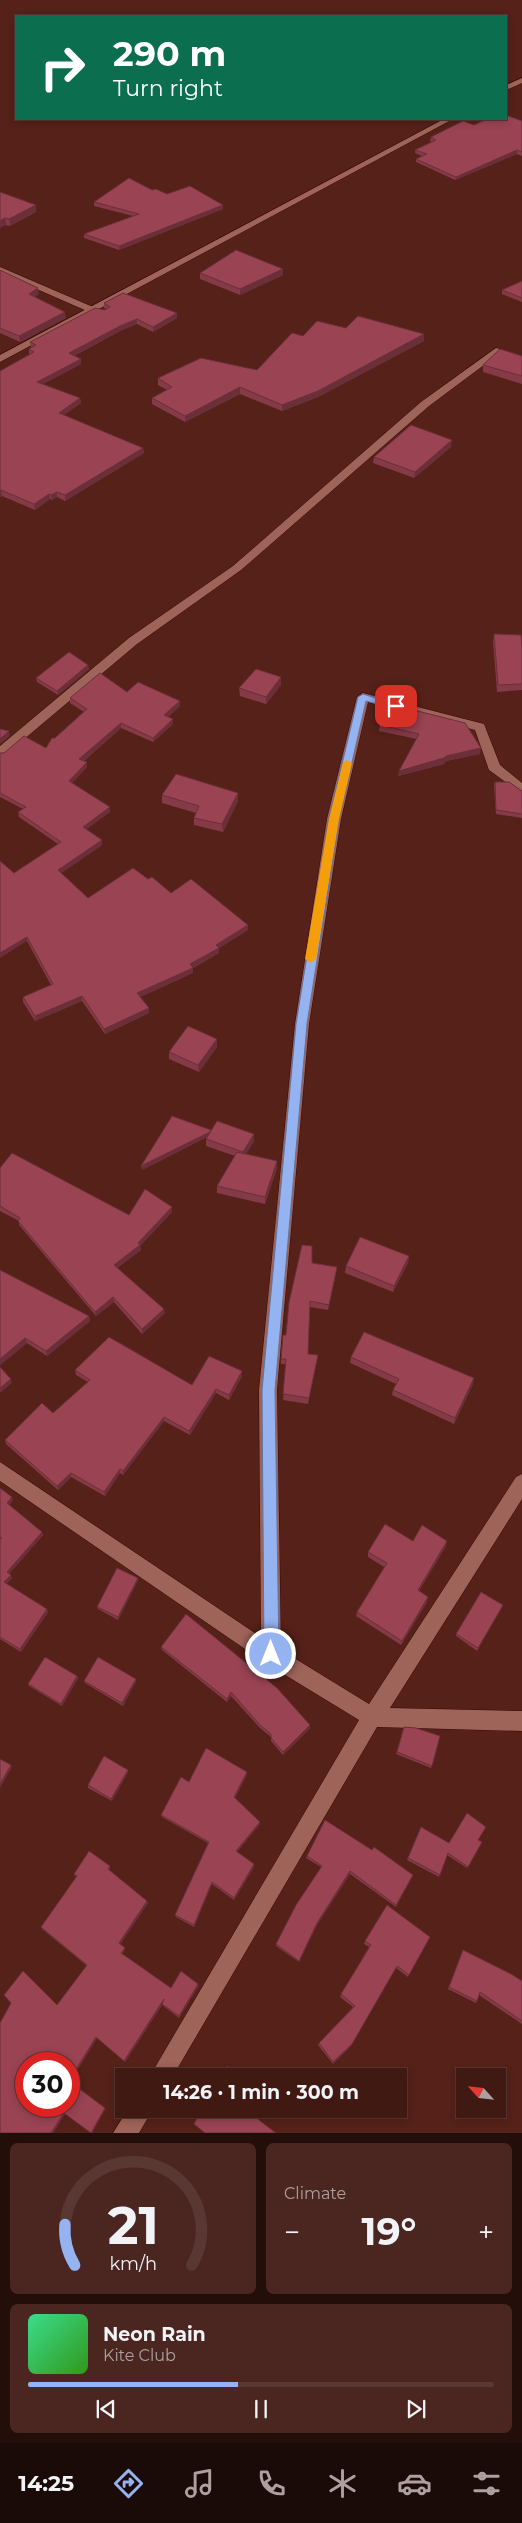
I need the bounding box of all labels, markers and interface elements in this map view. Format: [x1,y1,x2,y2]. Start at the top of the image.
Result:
text: 290 m [113,32,226,75]
icon: right [30,35,95,100]
text: Turn right [113,75,223,102]
pin [375,685,417,727]
icon: arrive [382,692,410,720]
position arrow [244,1627,296,1679]
speed limit sign: 30 [15,2052,80,2117]
north arrow [456,2068,506,2118]
map controls [456,2068,506,2118]
text: 14:26 · 1 min · 300 m [163,2081,359,2104]
text: Climate [284,2184,346,2203]
text: 21 [107,2194,159,2257]
text: 19° [362,2208,417,2255]
text: − [284,2215,300,2249]
text: + [478,2215,494,2249]
text: km/h [109,2253,157,2274]
text: Neon Rain [103,2323,206,2346]
text: Kite Club [103,2346,176,2365]
icon: previous [92,2395,120,2423]
icon: pause [247,2395,275,2423]
icon: next [402,2395,430,2423]
icon: directions [111,2466,146,2501]
icon: music [182,2466,217,2501]
icon: phone [254,2466,289,2501]
icon: climate [325,2466,360,2501]
icon: car [397,2466,432,2501]
icon: filters [469,2466,504,2501]
text: 14:25 [18,2470,74,2497]

